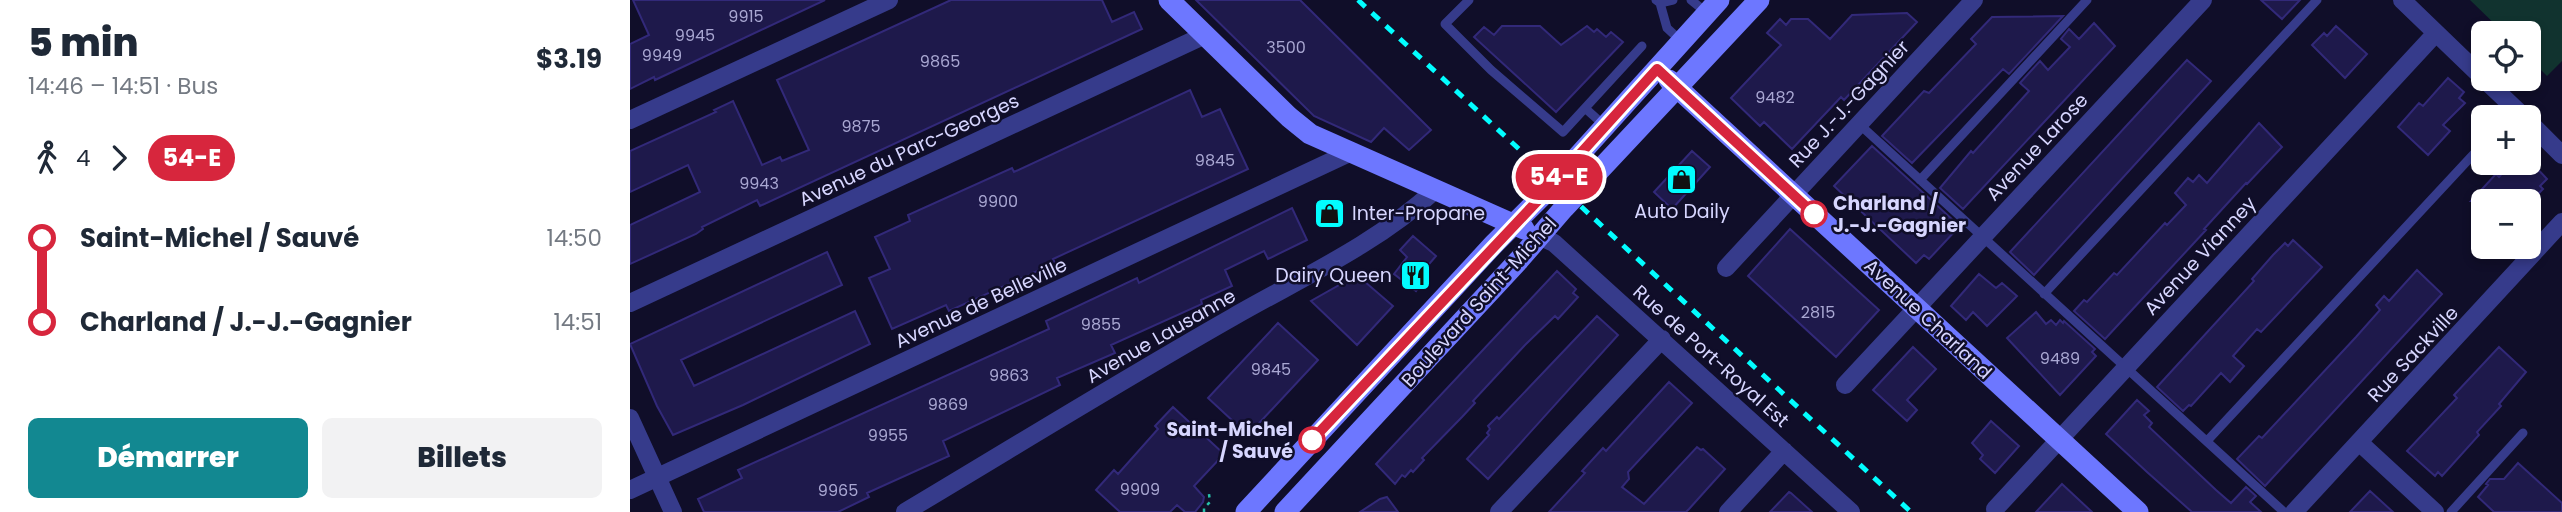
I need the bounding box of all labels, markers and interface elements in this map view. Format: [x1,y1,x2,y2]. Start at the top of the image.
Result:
house number: 9915 [728,5,764,28]
text: 5 min [28,16,138,69]
map controls [2471,21,2541,259]
button: locate [2471,21,2541,91]
house number: 9945 [675,24,715,47]
street label: Rue J.-J.-Gagnier [1783,34,1915,174]
house number: 3500 [1266,36,1306,59]
text: $3.19 [536,41,602,77]
house number: 9949 [642,44,682,67]
house number: 9865 [920,50,960,73]
text: 14:46 – 14:51 · Bus [28,70,218,102]
house number: 9482 [1755,86,1795,109]
street label: Avenue du Parc-Georges [795,87,1023,213]
street label: Avenue Larose [1980,87,2094,207]
button: + [2471,105,2541,175]
house number: 9875 [842,115,880,138]
icon: walk [28,139,66,177]
icon: forward [100,139,138,177]
text: 54-E [162,141,221,174]
text: 4 [76,142,90,174]
house number: 9845 [1195,149,1235,172]
line badge: 54-E [1510,154,1608,200]
text: 54-E [1530,160,1588,193]
shop icon: Auto Daily [1665,163,1699,197]
house number: 9943 [739,172,779,195]
button: − [2471,189,2541,259]
house number: 9900 [978,190,1018,213]
place label: Charland / J.-J.-Gagnier [1833,190,1966,239]
street label: Avenue Vianney [2138,190,2262,321]
shop icon: Inter-Propane [1312,196,1346,230]
place label: Auto Daily [1634,198,1730,225]
place label: Inter-Propane [1352,200,1485,227]
marker: Charland / J.-J.-Gagnier [1801,201,1827,227]
street label: Boulevard Saint-Michel [1395,211,1563,393]
text: Saint-Michel / Sauvé [80,220,359,256]
text: 14:50 [546,222,602,254]
street label: Avenue de Belleville [890,251,1072,355]
street label: Avenue Charland [1858,253,1998,385]
restaurant icon: Dairy Queen [1398,258,1432,292]
place label: Dairy Queen [1275,262,1392,289]
street label: Rue de Port-Royal Est [1627,279,1795,433]
street label: Avenue Lausanne [1081,282,1241,390]
street label: Rue Sackville [2361,300,2465,408]
house number: 2815 [1801,301,1835,324]
text: Charland / J.-J.-Gagnier [80,304,412,340]
text: 14:51 [553,306,602,338]
house number: 9855 [1081,313,1121,336]
house number: 9489 [2040,347,2080,370]
house number: 9845 [1251,358,1291,381]
house number: 9863 [989,364,1029,387]
house number: 9869 [928,393,968,416]
place label: Saint-Michel / Sauvé [1167,416,1293,465]
button: Démarrer [28,418,308,498]
button: Billets [322,418,602,498]
house number: 9955 [868,424,908,447]
marker: Saint-Michel / Sauvé [1299,427,1325,453]
house number: 9909 [1120,478,1160,501]
house number: 9965 [818,479,858,502]

